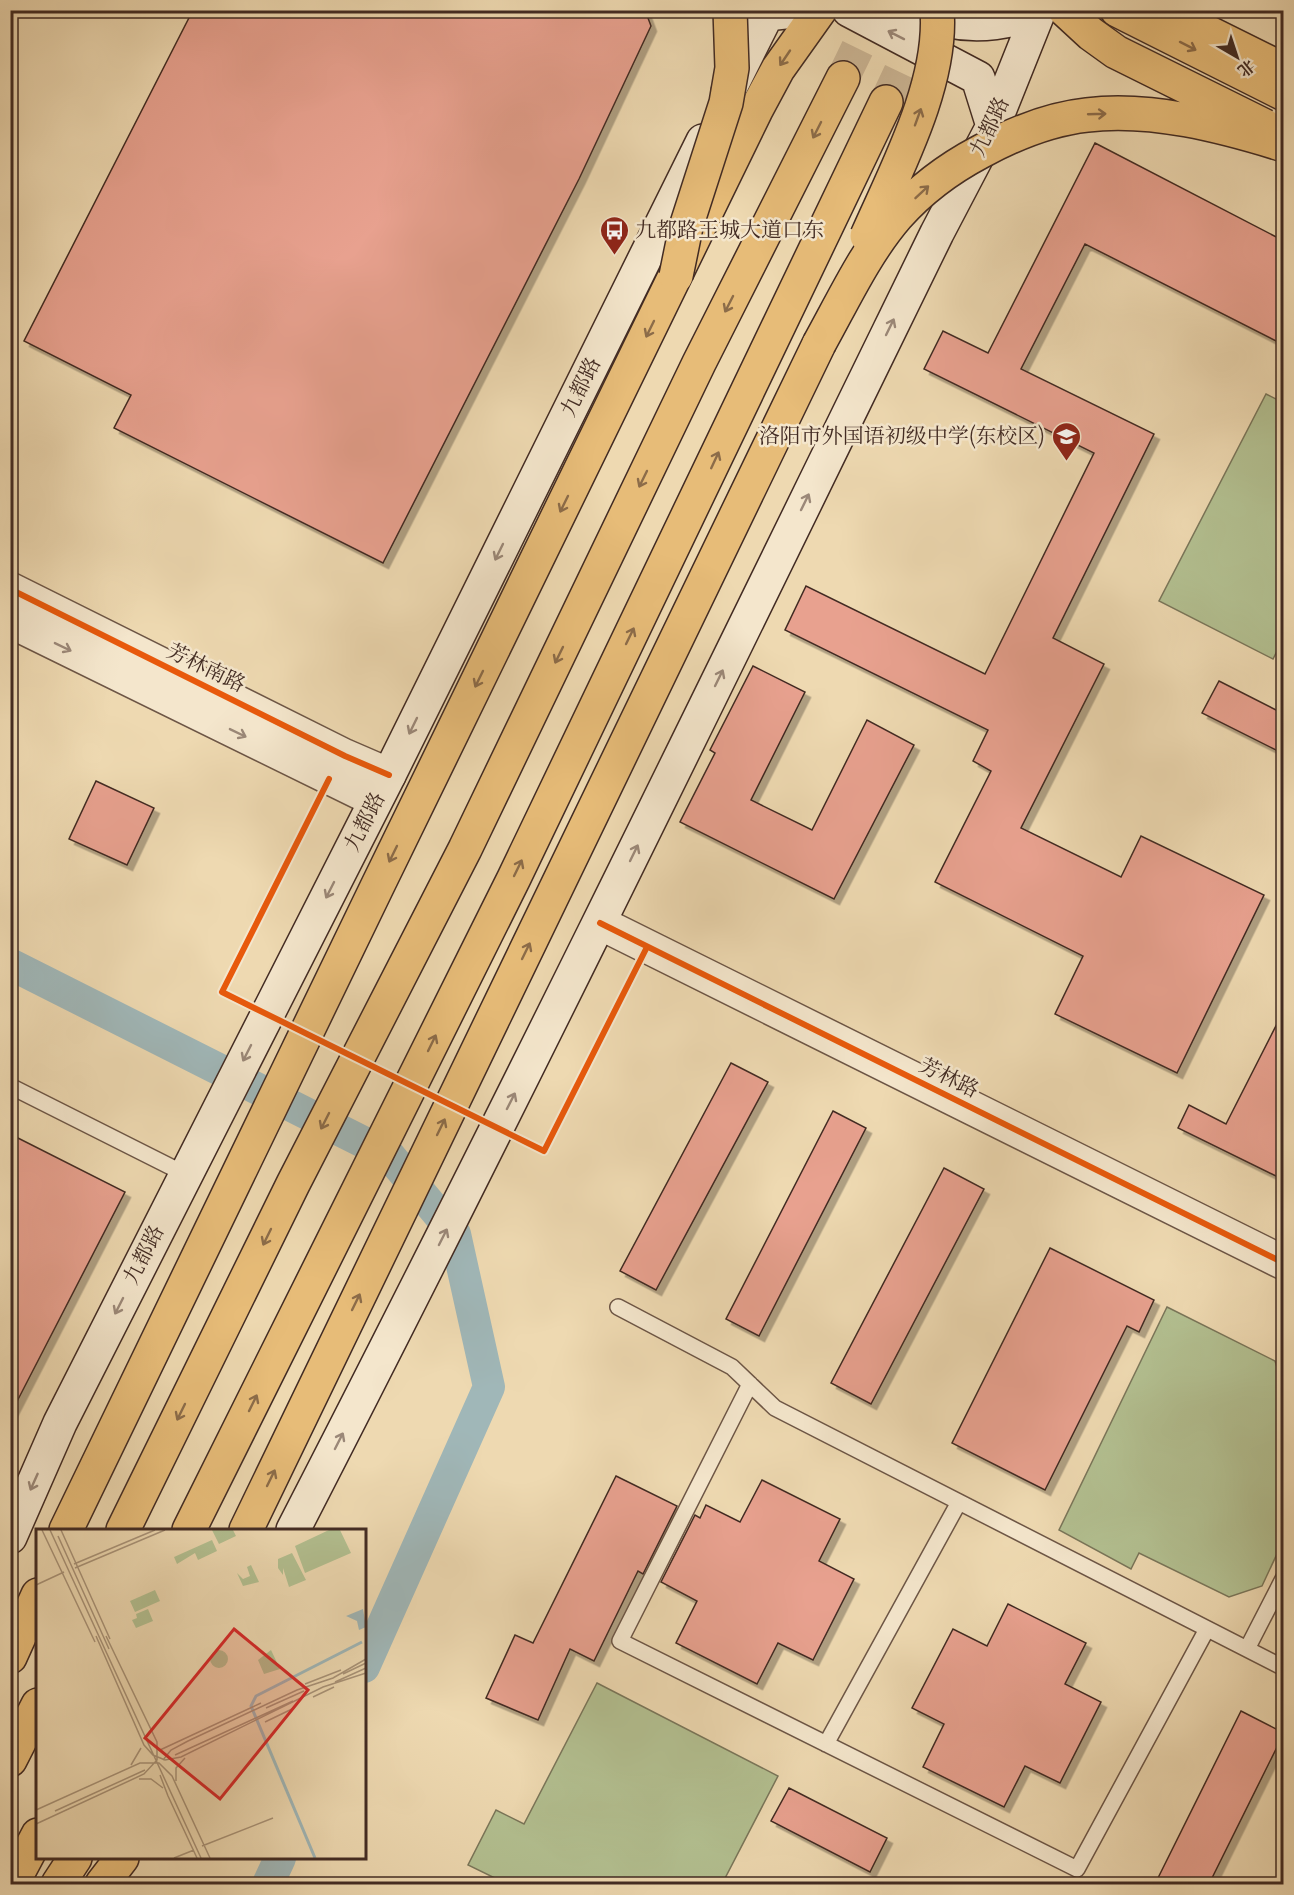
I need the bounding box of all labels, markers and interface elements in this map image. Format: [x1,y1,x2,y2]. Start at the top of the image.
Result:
north arrow [1207,27,1267,87]
one-way arrow [888,29,906,40]
one-way arrow [1178,41,1196,53]
one-way arrow [779,49,791,65]
text: 北 [1233,54,1259,81]
street label: 九都路 [964,92,1016,162]
one-way arrow [913,109,924,127]
one-way arrow [1086,109,1106,120]
one-way arrow [810,120,822,138]
one-way arrow [914,185,929,199]
bus stop icon: 九都路王城大道口东 [598,214,630,256]
place label: 九都路王城大道口东 [635,216,824,245]
one-way arrow [722,295,734,313]
one-way arrow [885,319,897,337]
one-way arrow [644,320,656,337]
street label: 九都路 [554,352,608,422]
school or university icon: 洛阳市外国语初级中学(东校区) [1050,420,1082,462]
place label: 洛阳市外国语初级中学(东校区) [759,422,1045,451]
one-way arrow [709,452,721,470]
one-way arrow [637,470,649,488]
one-way arrow [800,494,811,512]
one-way arrow [558,495,570,513]
one-way arrow [493,542,505,560]
one-way arrow [625,627,637,645]
street label: 芳林南路 [162,637,250,699]
one-way arrow [53,641,71,653]
one-way arrow [552,645,564,663]
one-way arrow [714,669,726,687]
one-way arrow [472,670,484,688]
one-way arrow [406,717,418,735]
one-way arrow [228,728,246,740]
street label: 九都路 [338,787,392,857]
one-way arrow [628,844,640,862]
one-way arrow [386,845,398,863]
one-way arrow [513,860,525,878]
one-way arrow [324,881,336,898]
one-way arrow [520,943,532,961]
one-way arrow [426,1034,438,1052]
one-way arrow [241,1044,253,1062]
street label: 芳林路 [914,1051,984,1105]
one-way arrow [506,1092,518,1110]
one-way arrow [319,1111,330,1129]
one-way arrow [435,1118,447,1136]
street label: 九都路 [117,1220,171,1290]
one-way arrow [261,1227,273,1245]
one-way arrow [438,1228,450,1246]
one-way arrow [351,1294,362,1312]
one-way arrow [112,1297,124,1315]
one-way arrow [247,1394,259,1412]
one-way arrow [175,1403,187,1421]
one-way arrow [333,1433,345,1450]
one-way arrow [266,1469,277,1487]
one-way arrow [28,1473,39,1491]
inset map [36,1529,366,1859]

